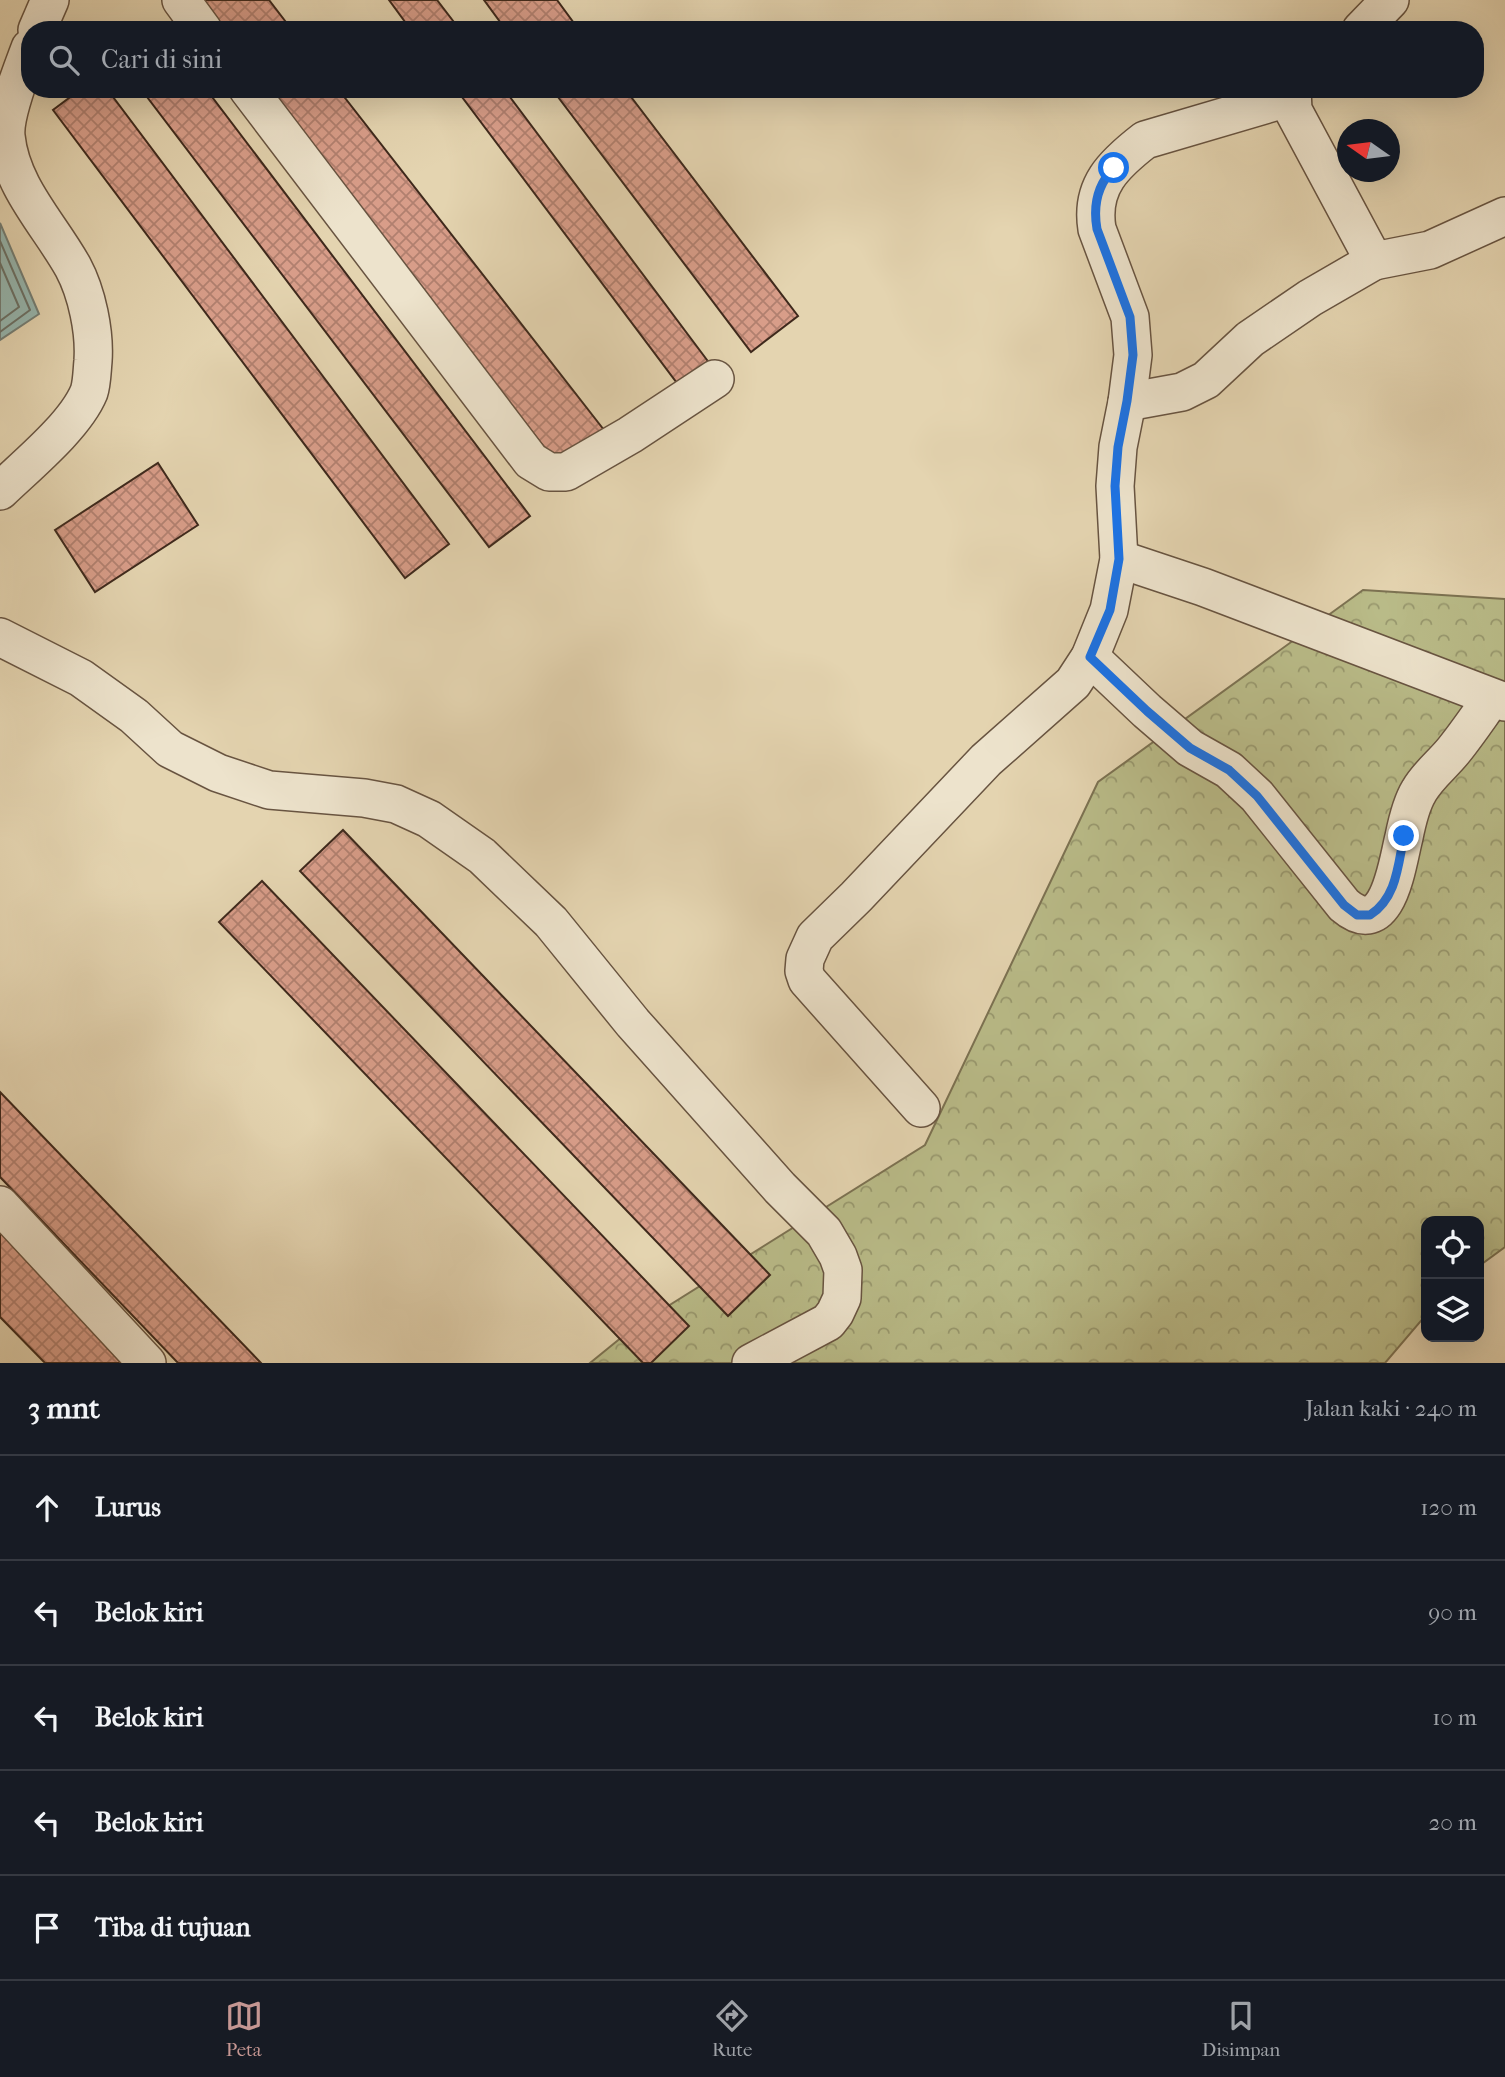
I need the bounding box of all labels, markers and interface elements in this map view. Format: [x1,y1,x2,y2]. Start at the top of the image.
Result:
search box [21,21,1484,98]
icon: search [45,41,83,79]
text: Cari di sini [101,44,222,75]
north arrow [1337,119,1400,182]
route start [1098,152,1129,183]
route end [1388,820,1419,851]
map controls [1421,1216,1484,1342]
button: locate [1421,1216,1484,1279]
button: layers [1421,1279,1484,1342]
text: 3 mnt [28,1391,100,1426]
text: Jalan kaki · 240 m [1305,1395,1477,1422]
icon: ahead [28,1489,66,1527]
text: Lurus [95,1492,161,1523]
text: 120 m [1420,1494,1477,1521]
icon: left [28,1594,66,1632]
text: Belok kiri [95,1597,203,1628]
text: 90 m [1428,1599,1477,1626]
icon: left [28,1699,66,1737]
text: Belok kiri [95,1702,203,1733]
text: 10 m [1432,1704,1477,1731]
icon: left [28,1804,66,1842]
text: Belok kiri [95,1807,203,1838]
text: 20 m [1428,1809,1477,1836]
icon: arrive [28,1909,66,1947]
text: Tiba di tujuan [95,1912,251,1943]
tab: Peta [225,1997,263,2061]
tab: Rute [712,1997,752,2061]
tab: Disimpan [1202,1997,1280,2061]

